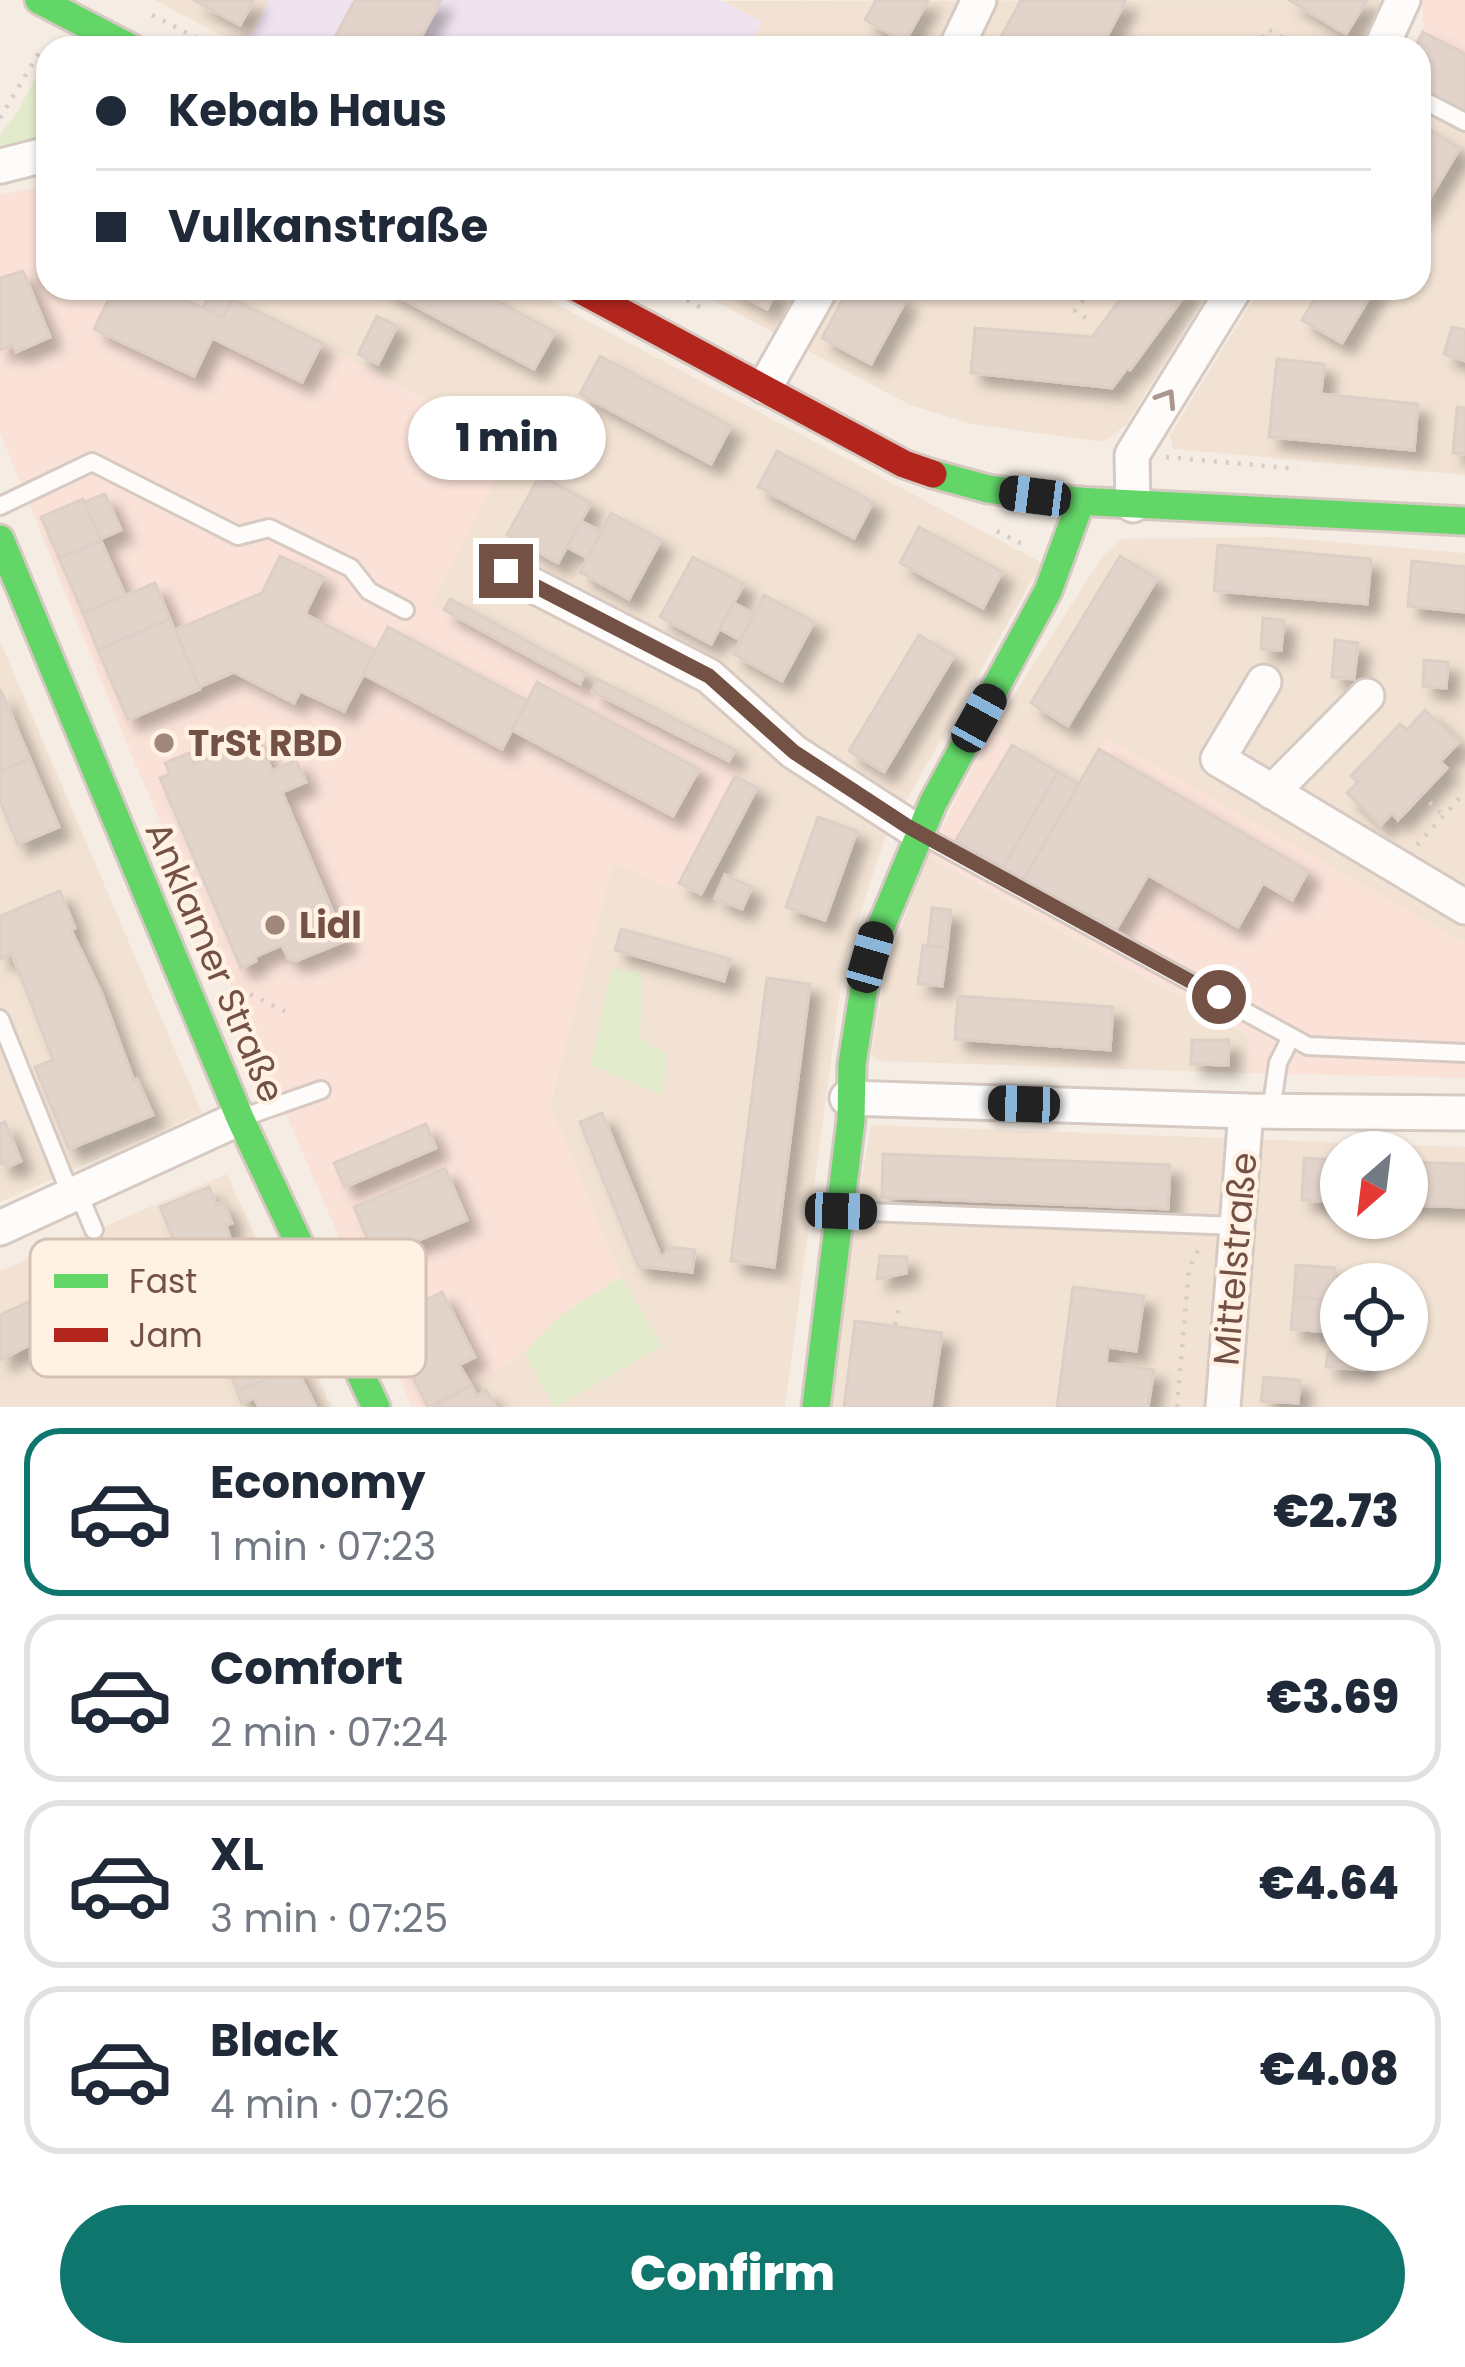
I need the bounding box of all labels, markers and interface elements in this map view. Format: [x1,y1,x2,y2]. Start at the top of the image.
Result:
text: Kebab Haus [168,79,447,142]
text: Vulkanstraße [168,195,488,258]
one-way arrow [1153,389,1175,411]
callout: 1 min [407,397,605,481]
text: 1 min [456,410,558,465]
car [997,474,1073,518]
route end [479,544,533,598]
car [946,678,1012,758]
place label: TrSt RBD [188,718,342,769]
marker: TrSt RBD [151,730,177,756]
street label: Anklamer Straße [133,814,297,1110]
place label: Lidl [299,900,362,951]
marker: Lidl [262,912,288,938]
car [843,917,897,997]
route start [1192,970,1246,1024]
car [987,1085,1061,1123]
north arrow [1320,1131,1428,1239]
map controls [1320,1131,1428,1371]
street label: Mittelstraße [1200,1150,1270,1368]
car [804,1192,878,1230]
legend [30,1239,426,1377]
text: Fast [129,1258,197,1305]
button: locate [1320,1263,1428,1371]
text: Jam [129,1312,203,1359]
text: Economy [210,1451,425,1514]
icon: car [66,1458,174,1566]
text: €2.73 [1273,1480,1399,1543]
text: 1 min · 07:23 [210,1519,436,1574]
text: Comfort [210,1637,403,1700]
icon: car [66,1644,174,1752]
text: €3.69 [1266,1666,1399,1729]
text: 2 min · 07:24 [210,1705,448,1760]
text: XL [210,1823,264,1886]
icon: car [66,1830,174,1938]
text: €4.64 [1259,1852,1399,1915]
text: 3 min · 07:25 [210,1891,448,1946]
text: Black [210,2009,339,2072]
icon: car [66,2016,174,2124]
text: €4.08 [1260,2038,1399,2101]
text: 4 min · 07:26 [210,2077,450,2132]
button: Confirm [60,2205,1405,2343]

